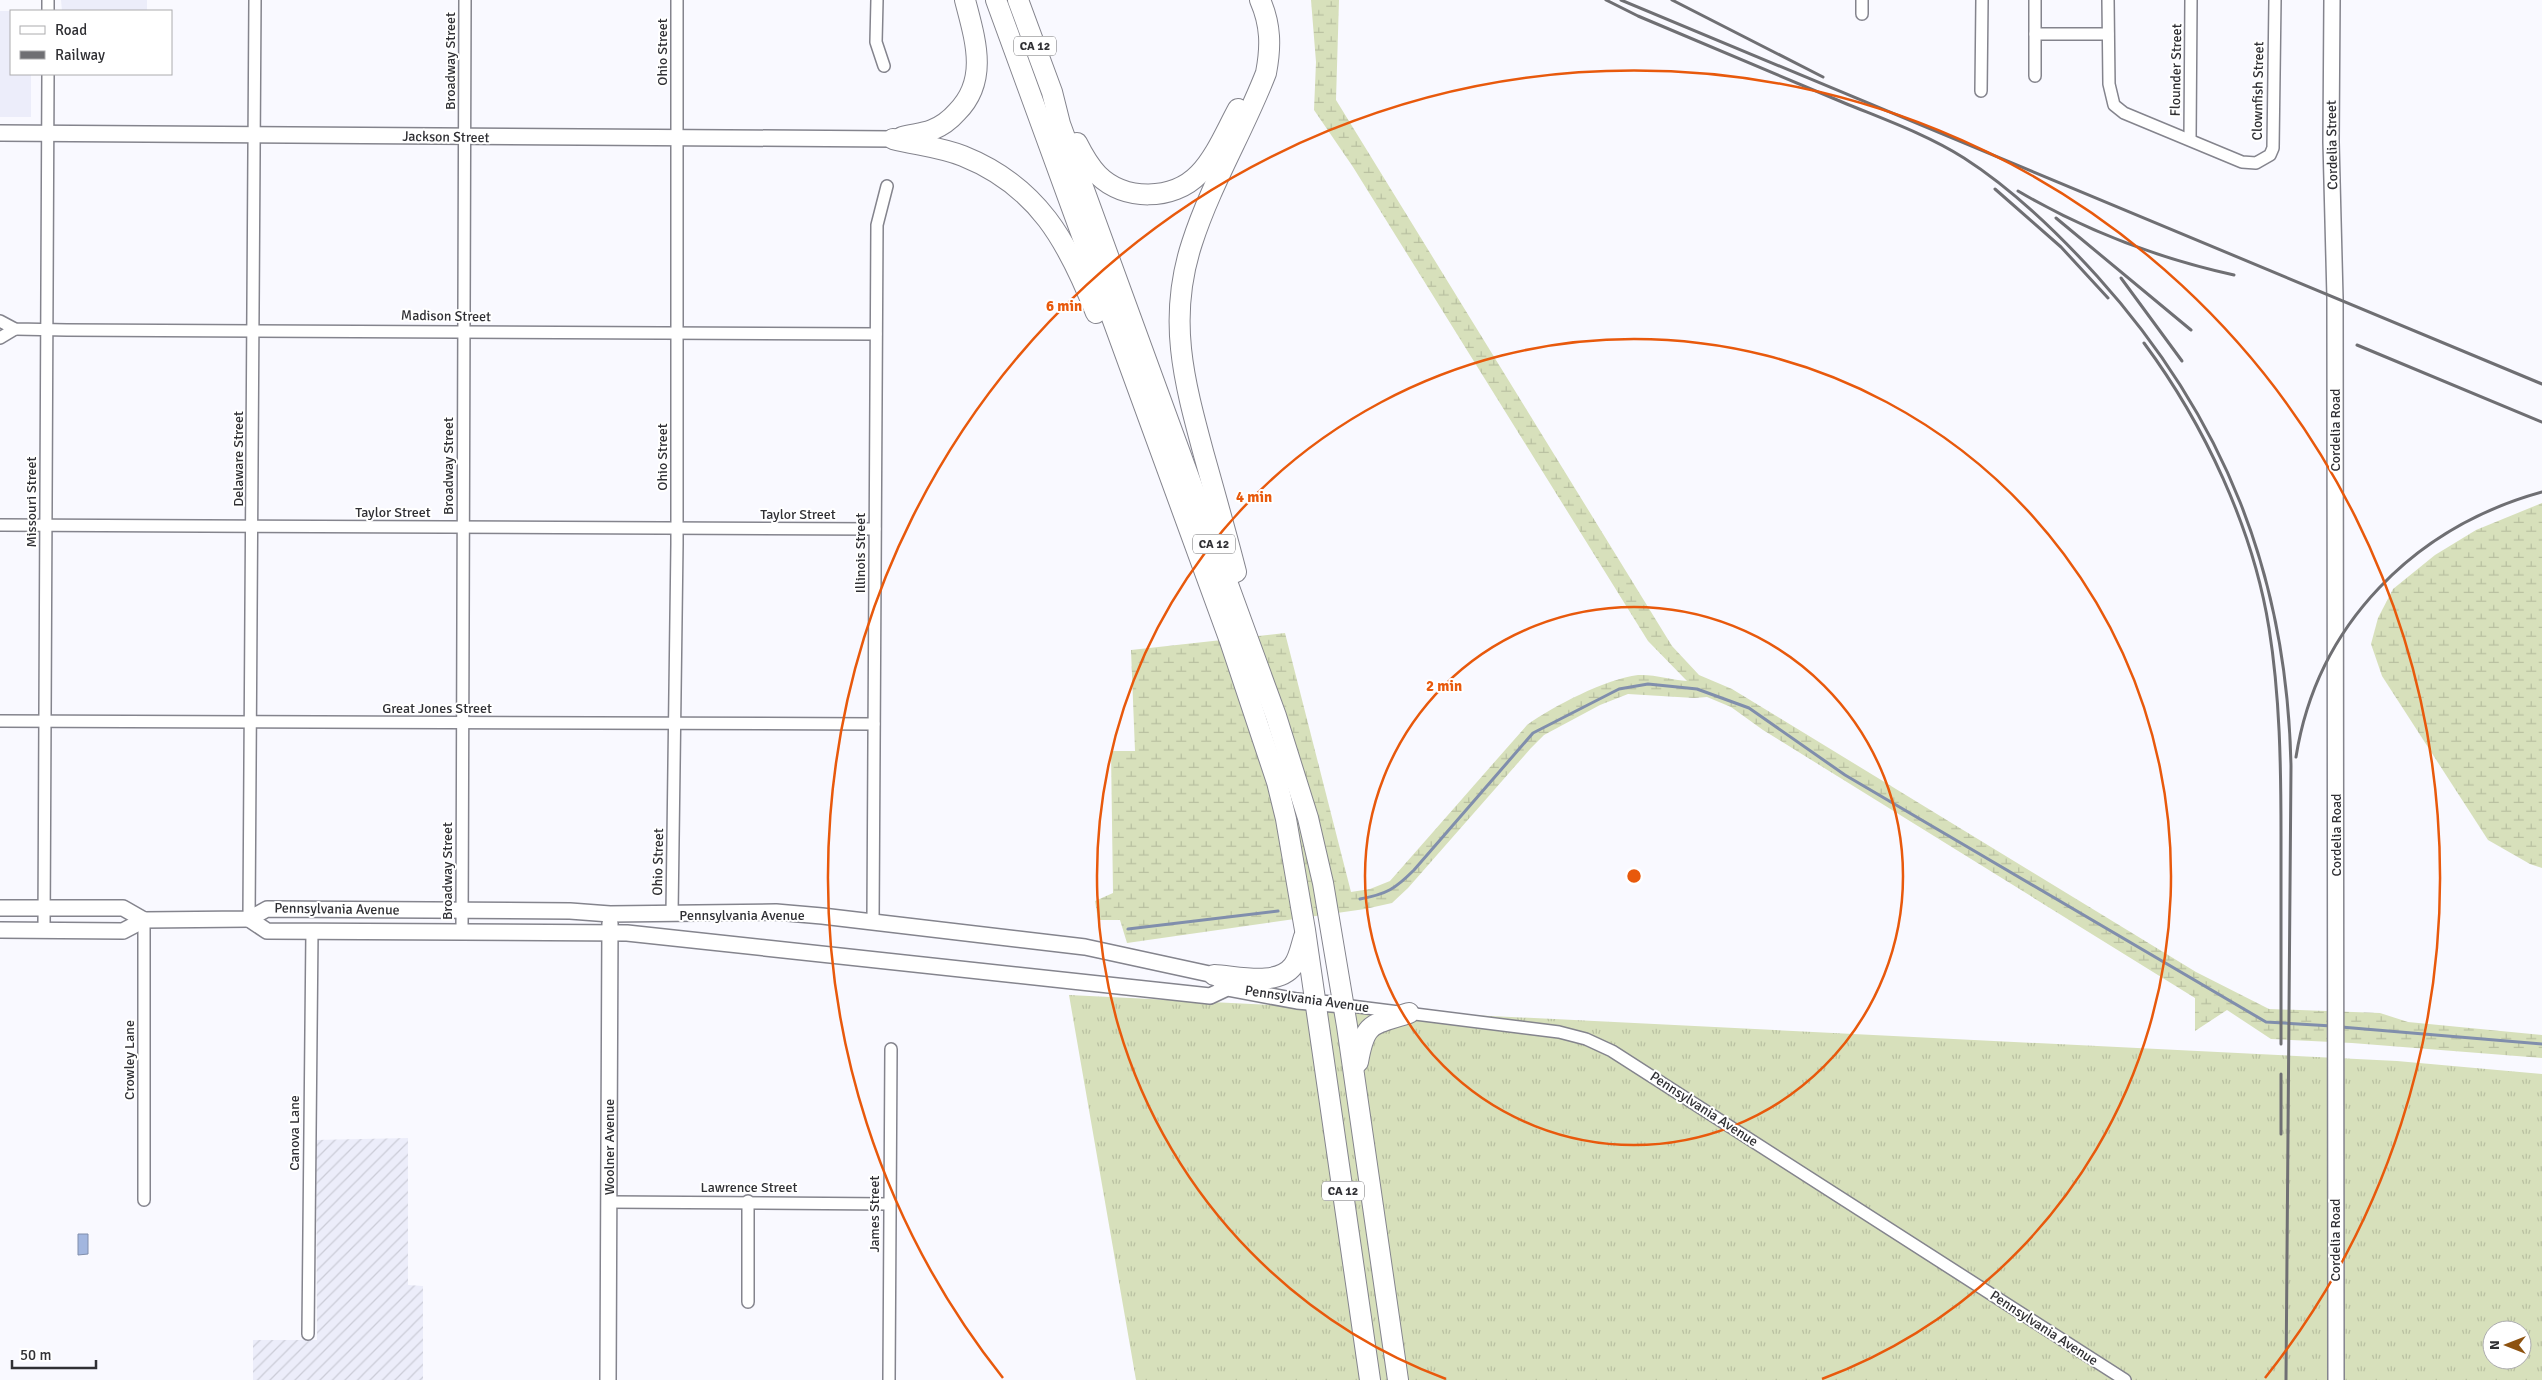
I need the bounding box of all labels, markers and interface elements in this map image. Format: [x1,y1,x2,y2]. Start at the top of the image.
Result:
legend [10,10,172,75]
street label: Broadway Street [442,12,459,110]
street label: Ohio Street [654,18,671,86]
text: Road [55,21,87,39]
street label: Flounder Street [2167,23,2185,117]
road number: CA 12 [1014,36,1056,56]
street label: Clownfish Street [2249,41,2267,141]
text: Railway [55,46,105,64]
street label: Cordelia Street [2323,100,2341,190]
street label: Jackson Street [402,128,490,146]
text: 6 min [1046,297,1082,315]
street label: Madison Street [401,307,491,325]
street label: Cordelia Road [2327,388,2344,472]
street label: Delaware Street [230,411,247,507]
street label: Broadway Street [440,417,457,515]
street label: Ohio Street [654,423,671,491]
street label: Missouri Street [23,456,40,548]
text: 4 min [1236,488,1272,506]
street label: Taylor Street [355,504,431,521]
street label: Taylor Street [760,506,836,523]
street label: Illinois Street [852,513,869,593]
road number: CA 12 [1193,534,1235,554]
text: 2 min [1426,677,1462,695]
street label: Great Jones Street [382,700,492,717]
street label: Cordelia Road [2328,793,2345,877]
street label: Broadway Street [439,822,456,920]
street label: Ohio Street [649,828,667,896]
centre of rings [1625,867,1643,885]
street label: Pennsylvania Avenue [274,899,400,919]
street label: Pennsylvania Avenue [679,907,805,924]
street label: Pennsylvania Avenue [1244,982,1370,1016]
street label: Crowley Lane [121,1020,138,1100]
street label: Pennsylvania Avenue [1647,1068,1761,1150]
street label: Canova Lane [286,1095,303,1171]
street label: Woolner Avenue [601,1099,618,1195]
street label: James Street [866,1175,883,1252]
street label: Lawrence Street [701,1179,798,1196]
road number: CA 12 [1322,1182,1364,1200]
street label: Cordelia Road [2327,1198,2344,1282]
street label: Pennsylvania Avenue [1987,1287,2101,1369]
north arrow [2482,1320,2532,1370]
scale bar [12,1338,96,1370]
text: N [2486,1340,2503,1350]
text: 50 m [20,1346,51,1364]

